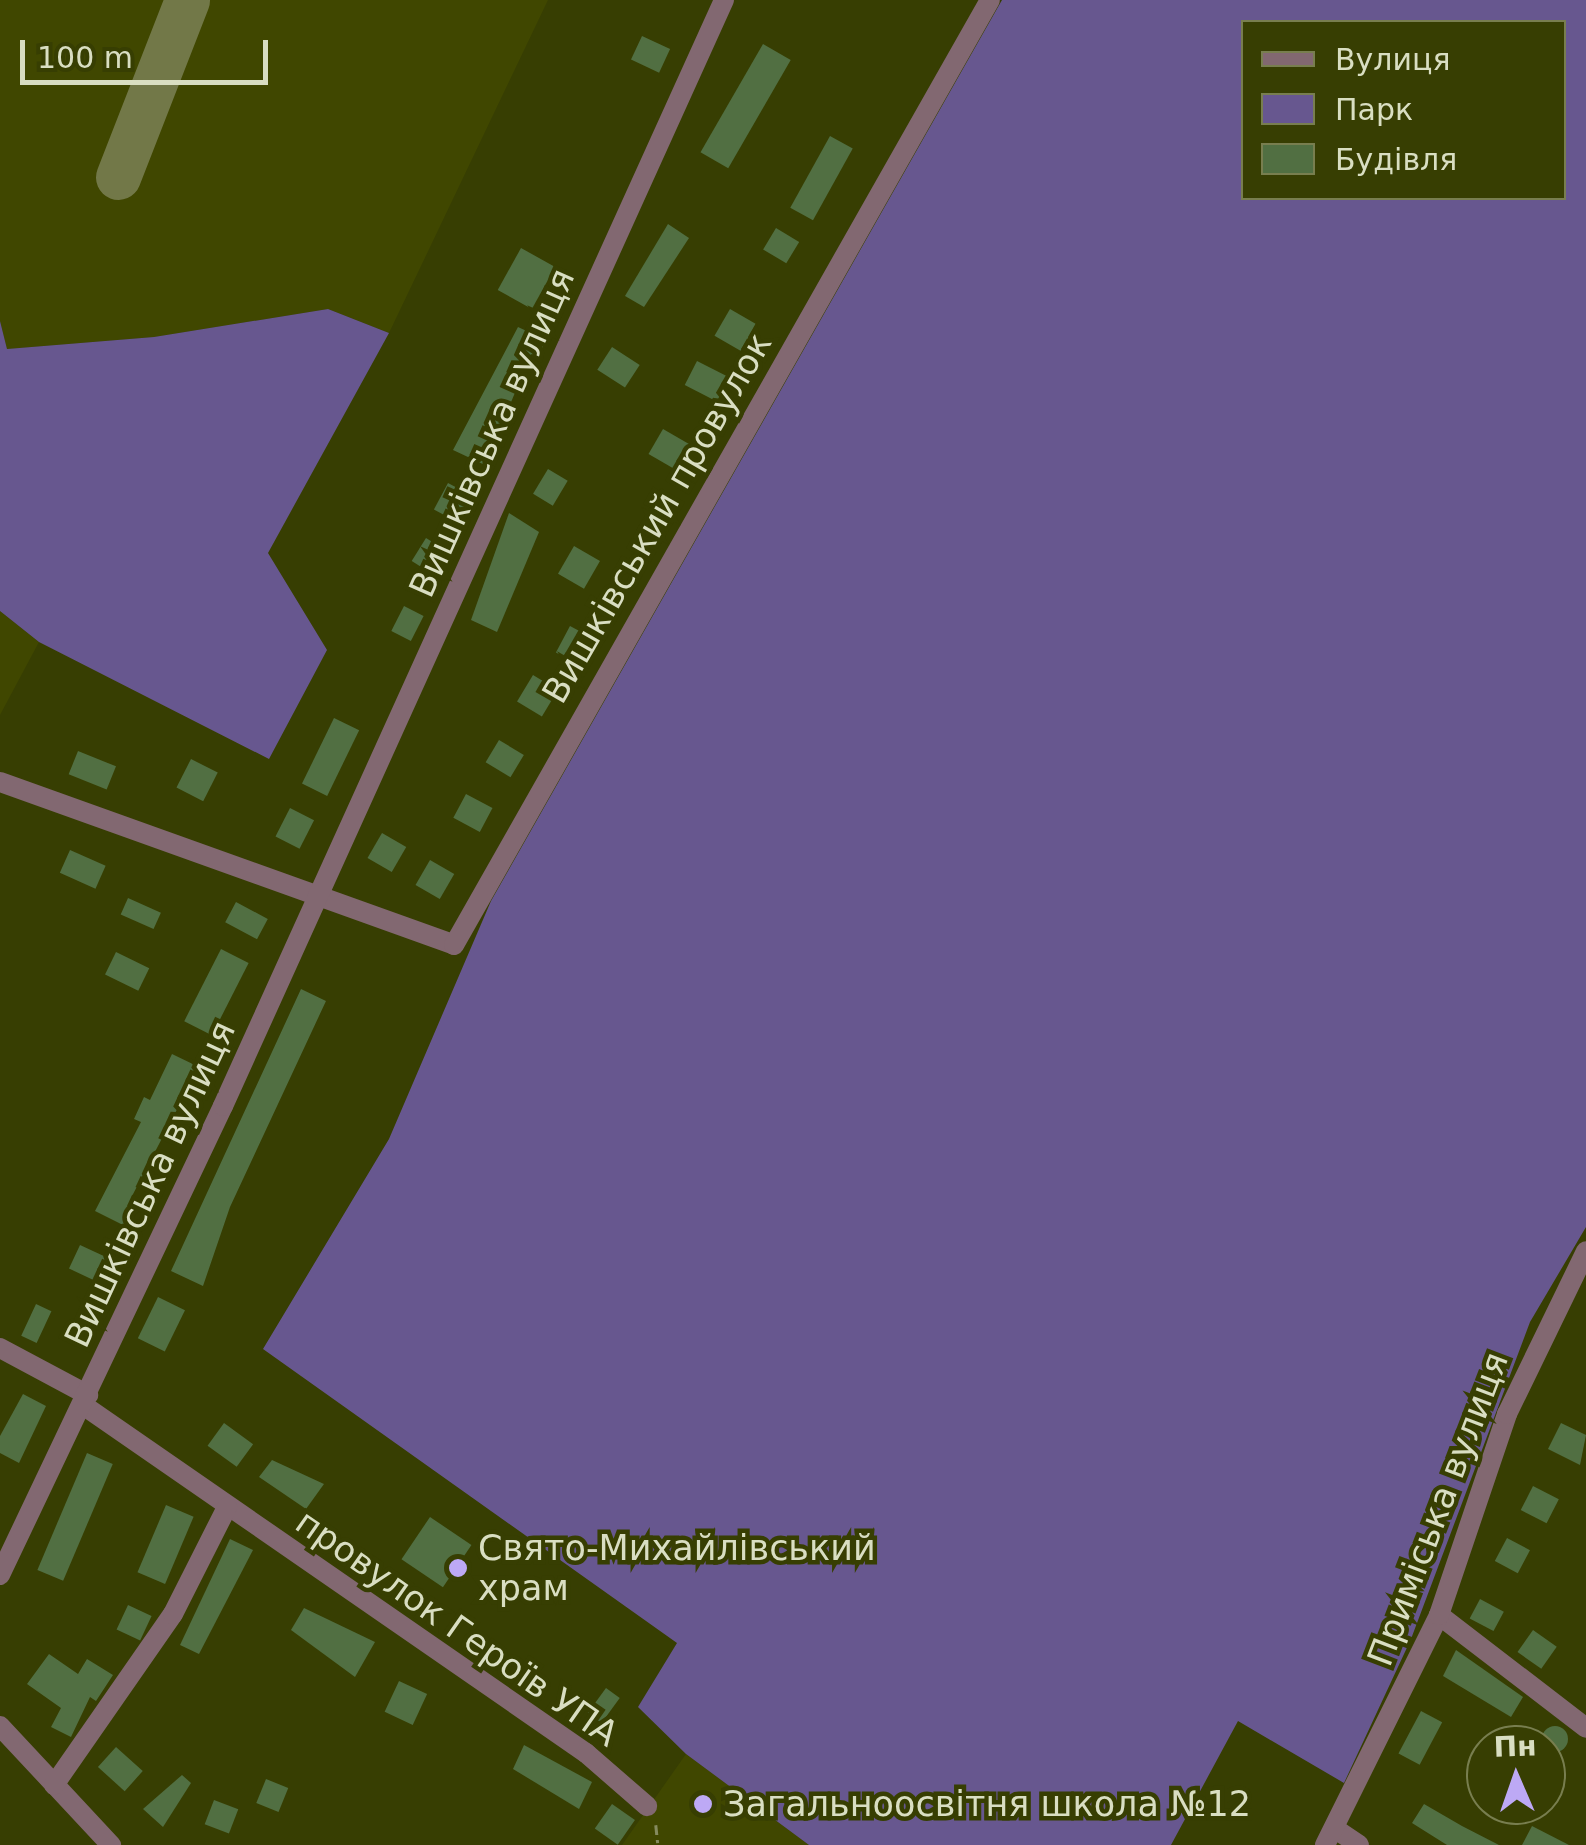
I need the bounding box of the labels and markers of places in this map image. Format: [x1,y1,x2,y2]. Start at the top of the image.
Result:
place label: Свято-Михайлівський храм [478,1527,876,1609]
marker: Свято-Михайлівський храм [447,1557,469,1579]
place label: Загальноосвітня школа №12 [723,1783,1251,1825]
marker: Загальноосвітня школа №12 [692,1793,714,1815]

